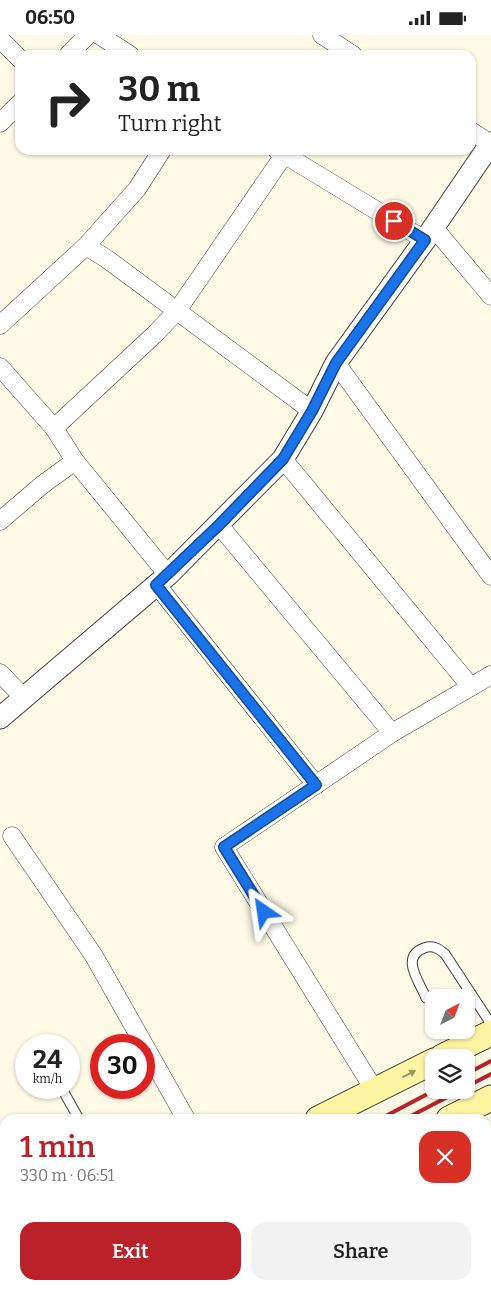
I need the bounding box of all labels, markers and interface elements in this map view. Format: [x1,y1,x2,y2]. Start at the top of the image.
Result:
text: 06:50 [25,6,75,29]
text: 30 m [118,68,200,110]
icon: right [35,70,100,135]
text: Turn right [118,110,221,137]
pin [373,200,415,242]
icon: arrive [380,207,408,235]
position arrow [237,885,289,937]
north arrow [425,989,475,1039]
map controls [425,989,475,1099]
speed limit sign: 30 [90,1034,155,1099]
text: 24 [33,1045,62,1075]
button: layers [425,1049,475,1099]
one-way arrow [402,1070,416,1078]
text: km/h [33,1072,62,1086]
text: 1 min [20,1129,95,1165]
button: close [419,1131,471,1183]
text: 330 m · 06:51 [20,1166,114,1185]
button: Exit [20,1222,241,1280]
button: Share [251,1222,471,1280]

